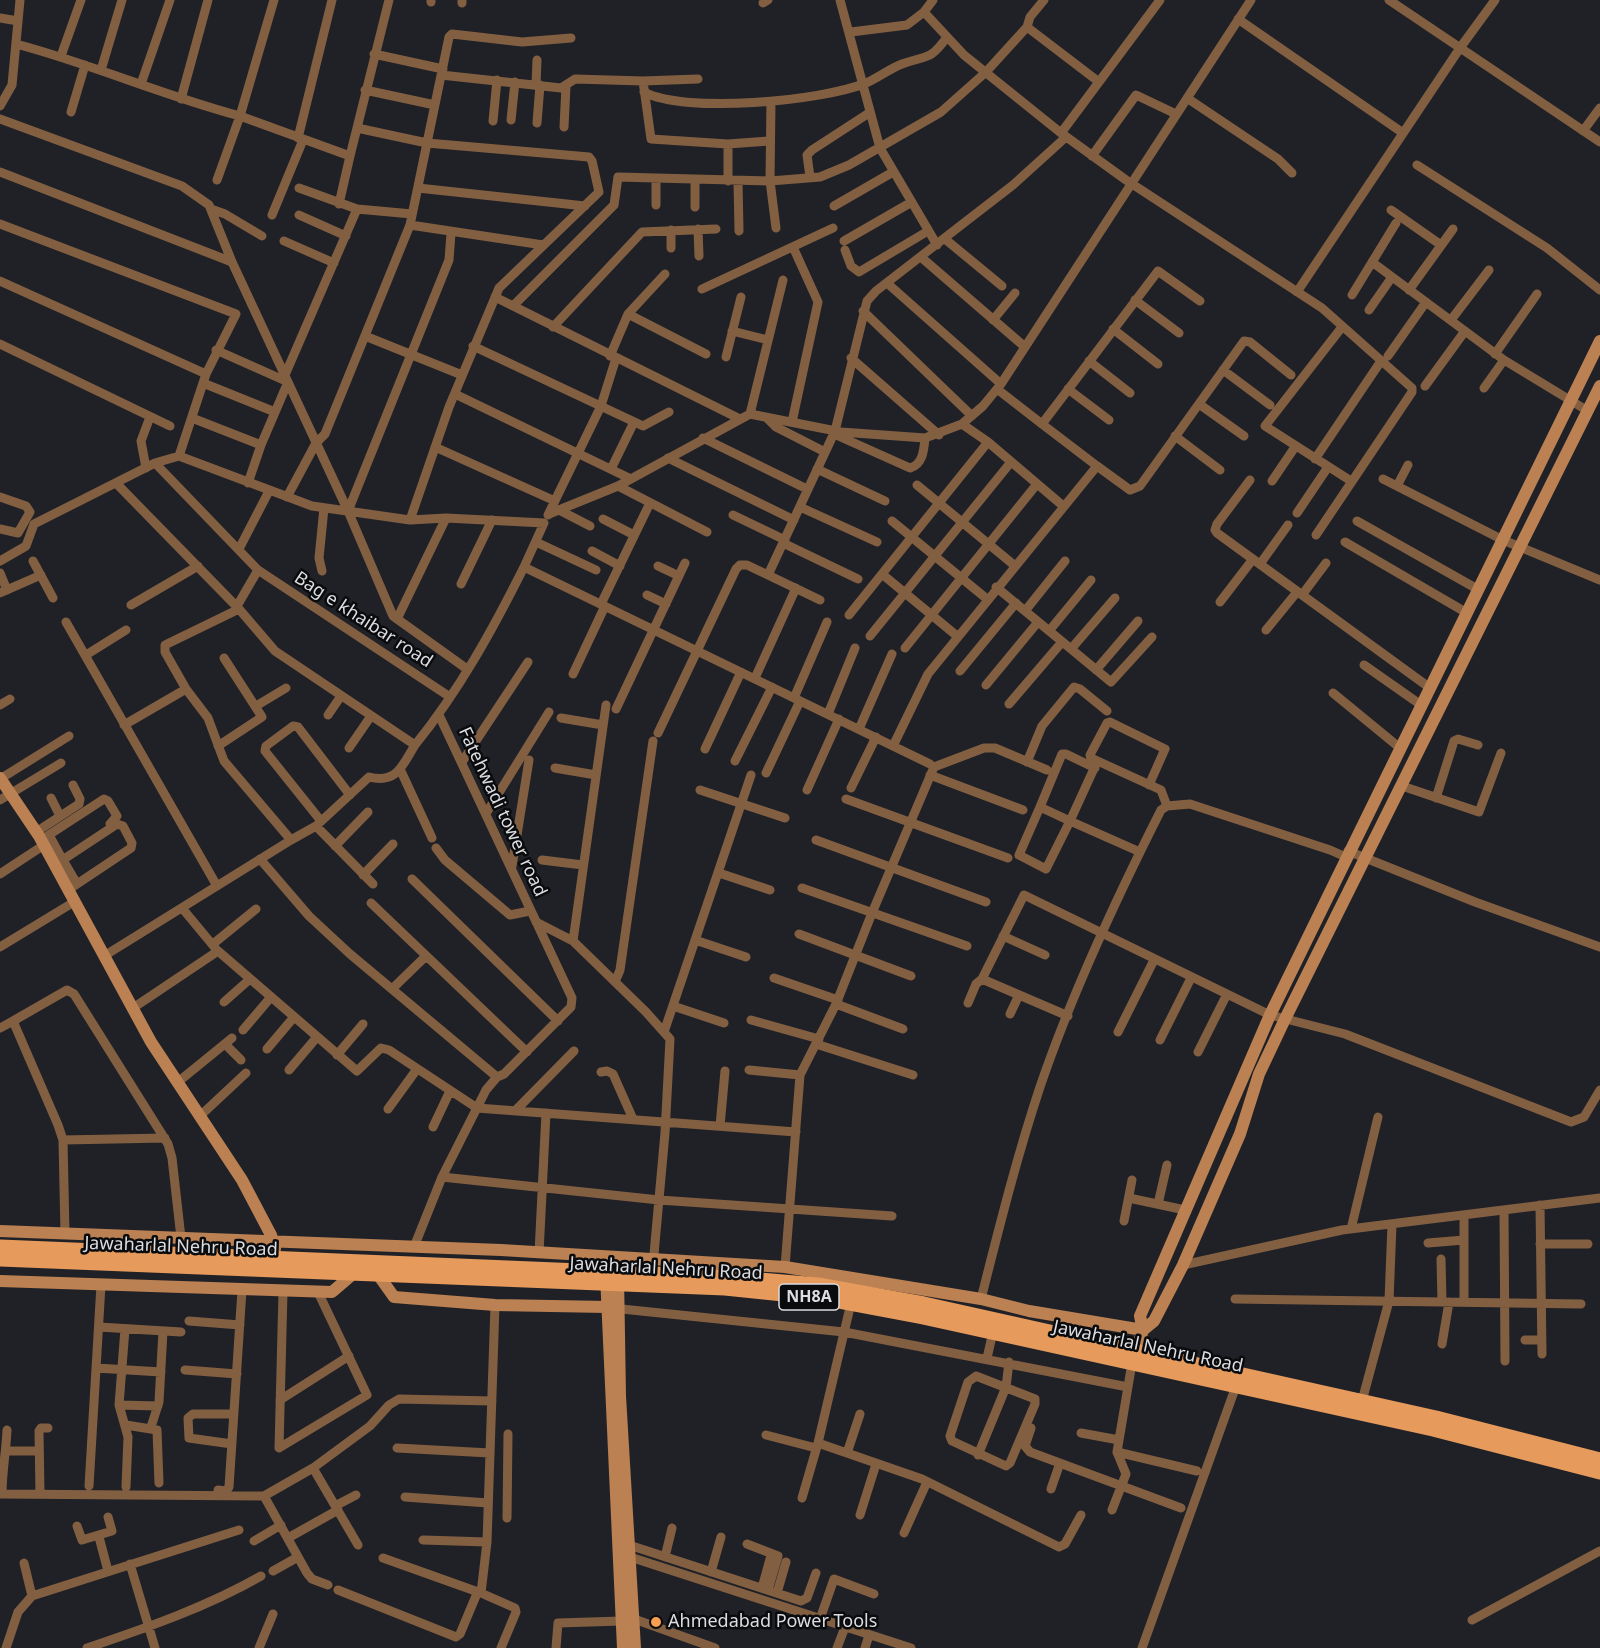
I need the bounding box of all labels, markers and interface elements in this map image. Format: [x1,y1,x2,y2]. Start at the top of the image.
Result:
street label: Bag e khaibar road [290,567,436,673]
street label: Fatehwadi tower road [453,724,551,900]
street label: Jawaharlal Nehru Road [84,1233,278,1261]
street label: Jawaharlal Nehru Road [569,1253,763,1285]
road number: NH8A [779,1284,839,1310]
street label: Jawaharlal Nehru Road [1051,1316,1245,1378]
place label: Ahmedabad Power Tools [668,1611,877,1633]
marker: Ahmedabad Power Tools [649,1615,663,1629]

